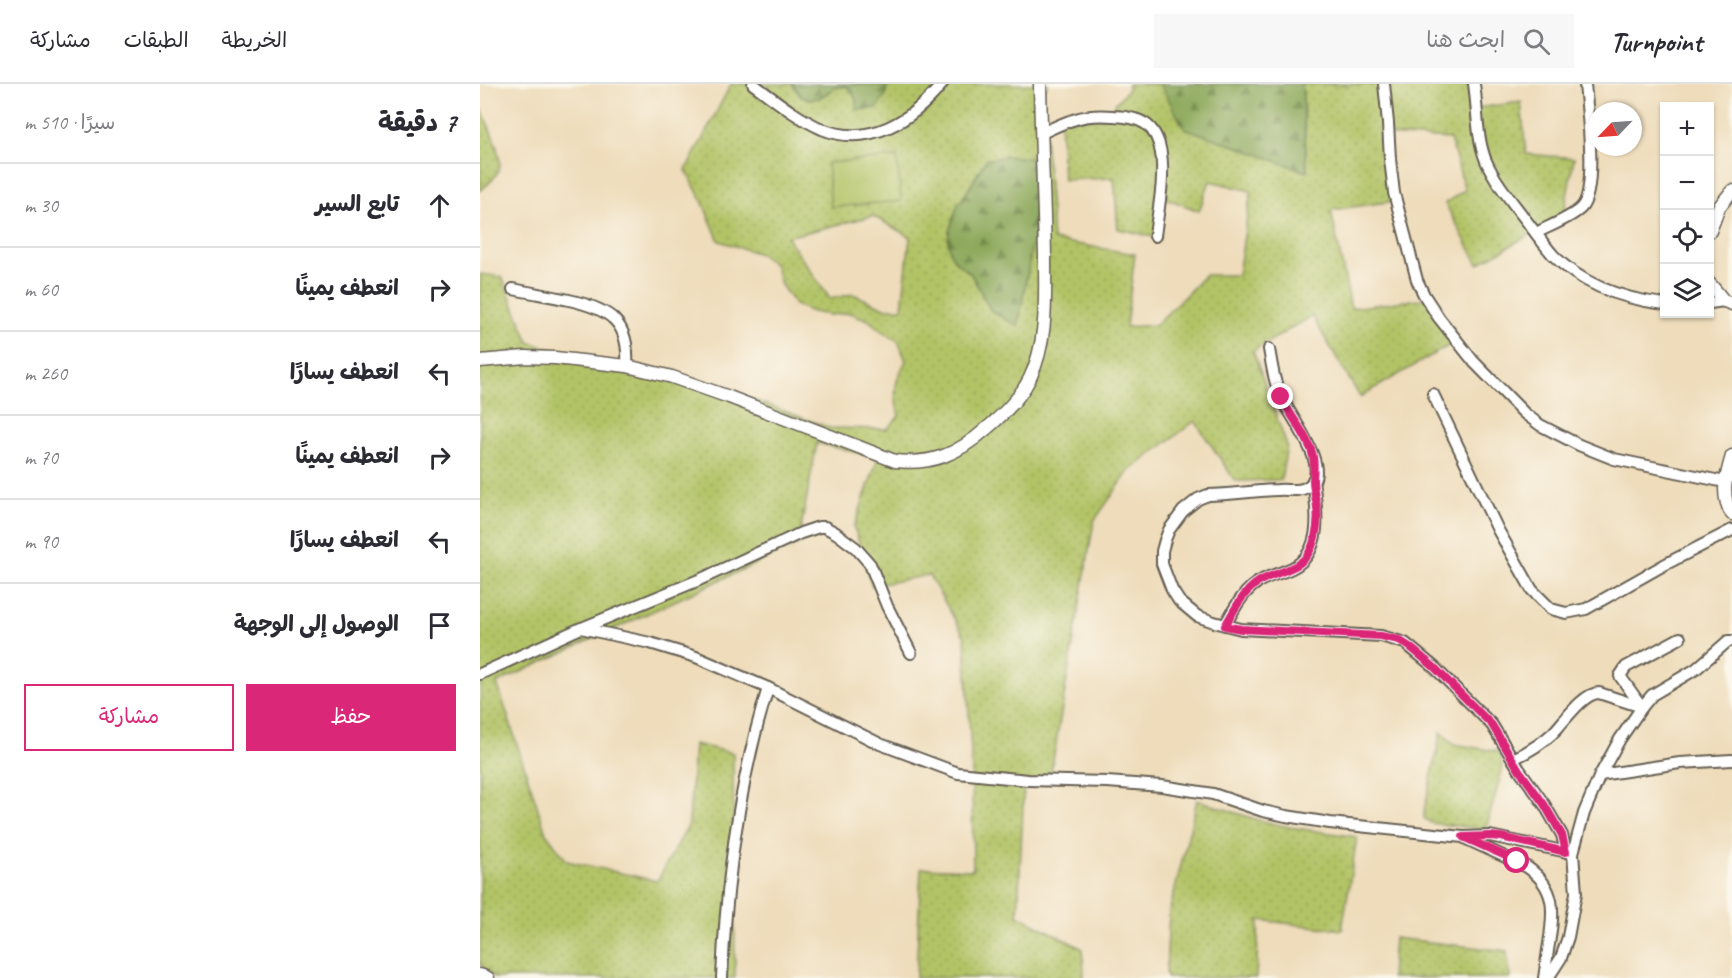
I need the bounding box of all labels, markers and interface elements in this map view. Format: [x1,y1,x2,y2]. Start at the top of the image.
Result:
search box [1154,14,1574,68]
text: Turnpoint [1610,24,1702,59]
icon: search [1520,25,1553,58]
text: ابحث هنا [1426,26,1505,54]
text: مشاركة [30,27,91,53]
text: الطبقات [124,27,189,53]
text: الخريطة [222,27,287,53]
north arrow [1588,102,1642,156]
map controls [1660,102,1714,318]
button: + [1660,102,1714,156]
text: 7 دقيقة [378,106,456,139]
text: سيرًا · 510 m [24,110,115,135]
button: − [1660,156,1714,210]
icon: ahead [423,189,456,222]
text: تابع السير [315,190,399,218]
text: 30 m [24,193,58,218]
button: locate [1660,210,1714,264]
button: layers [1660,264,1714,318]
icon: right [423,273,456,306]
text: انعطف يمينًا [295,274,399,302]
text: 60 m [24,277,58,302]
icon: left [423,357,456,390]
text: انعطف يسارًا [290,358,399,386]
text: 260 m [24,361,67,386]
route end [1267,383,1293,409]
icon: right [423,441,456,474]
text: انعطف يمينًا [295,442,399,470]
text: 70 m [24,445,58,470]
icon: left [423,525,456,558]
text: انعطف يسارًا [290,526,399,554]
text: 90 m [24,529,58,554]
icon: arrive [423,609,456,642]
text: الوصول إلى الوجهة [234,610,399,638]
button: مشاركة [24,684,234,751]
button: حفظ [246,684,456,751]
route start [1503,847,1529,873]

